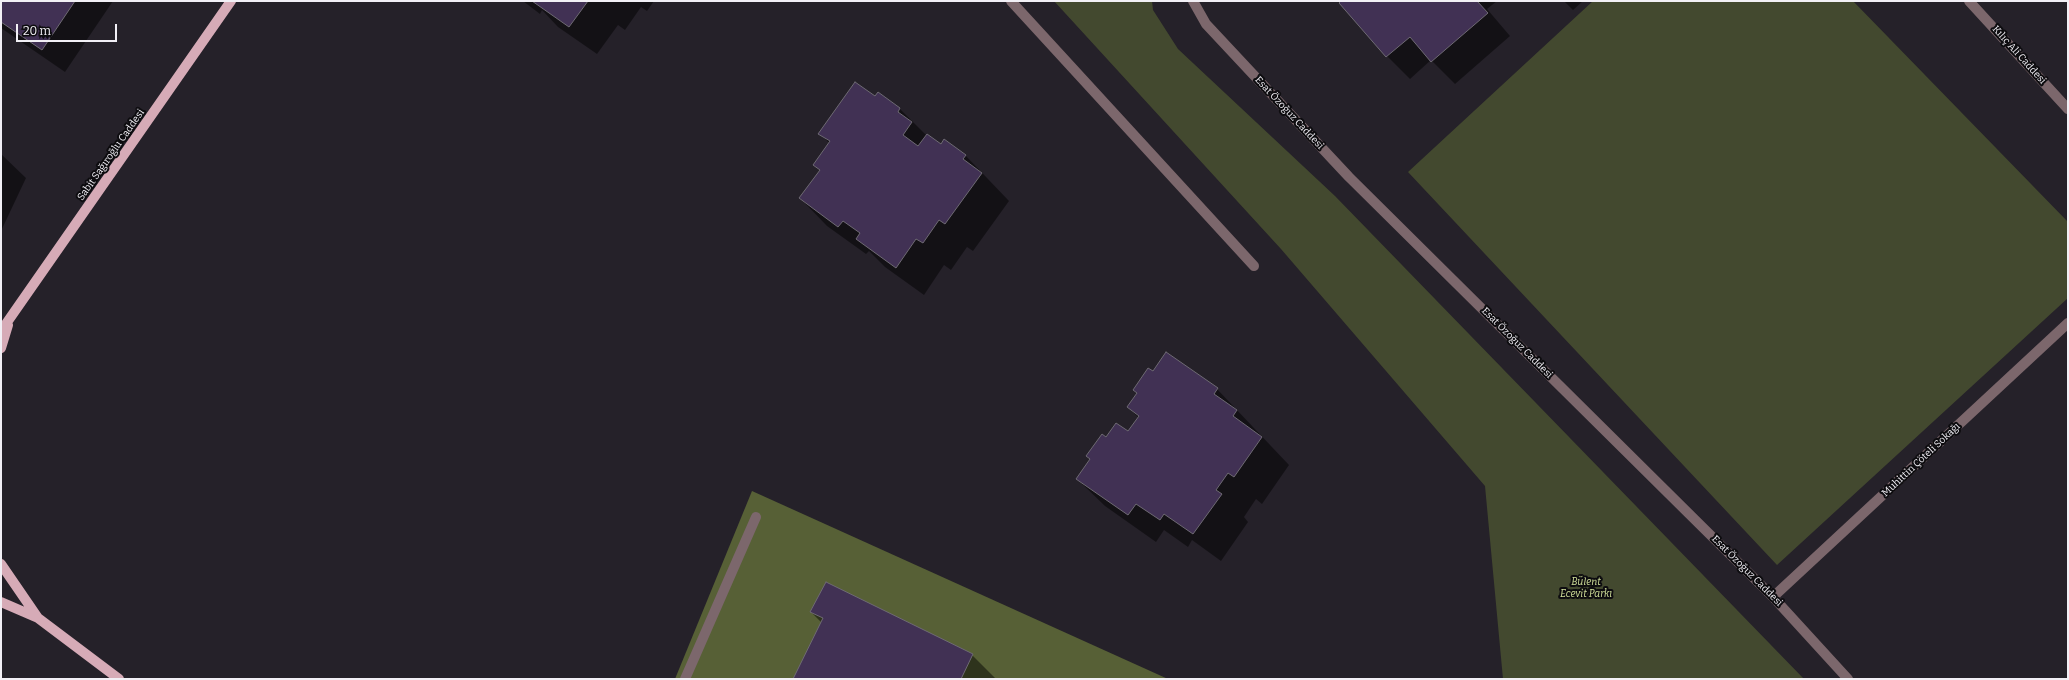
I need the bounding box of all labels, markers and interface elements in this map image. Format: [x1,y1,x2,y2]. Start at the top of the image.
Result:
scale bar [18,16,119,42]
street label: Kılıç Ali Caddesi [1990,23,2048,87]
text: 20 m [23,24,51,38]
street label: Esat Özoğuz Caddesi [1252,74,1326,152]
street label: Sabit Sağıroğlu Caddesi [75,107,147,203]
street label: Esat Özoğuz Caddesi [1479,305,1555,381]
street label: Muhittin Çöteli Sokağı [1879,421,1963,499]
street label: Esat Özoğuz Caddesi [1709,533,1785,609]
park label: Bülent Ecevit Parkı [1560,576,1612,600]

